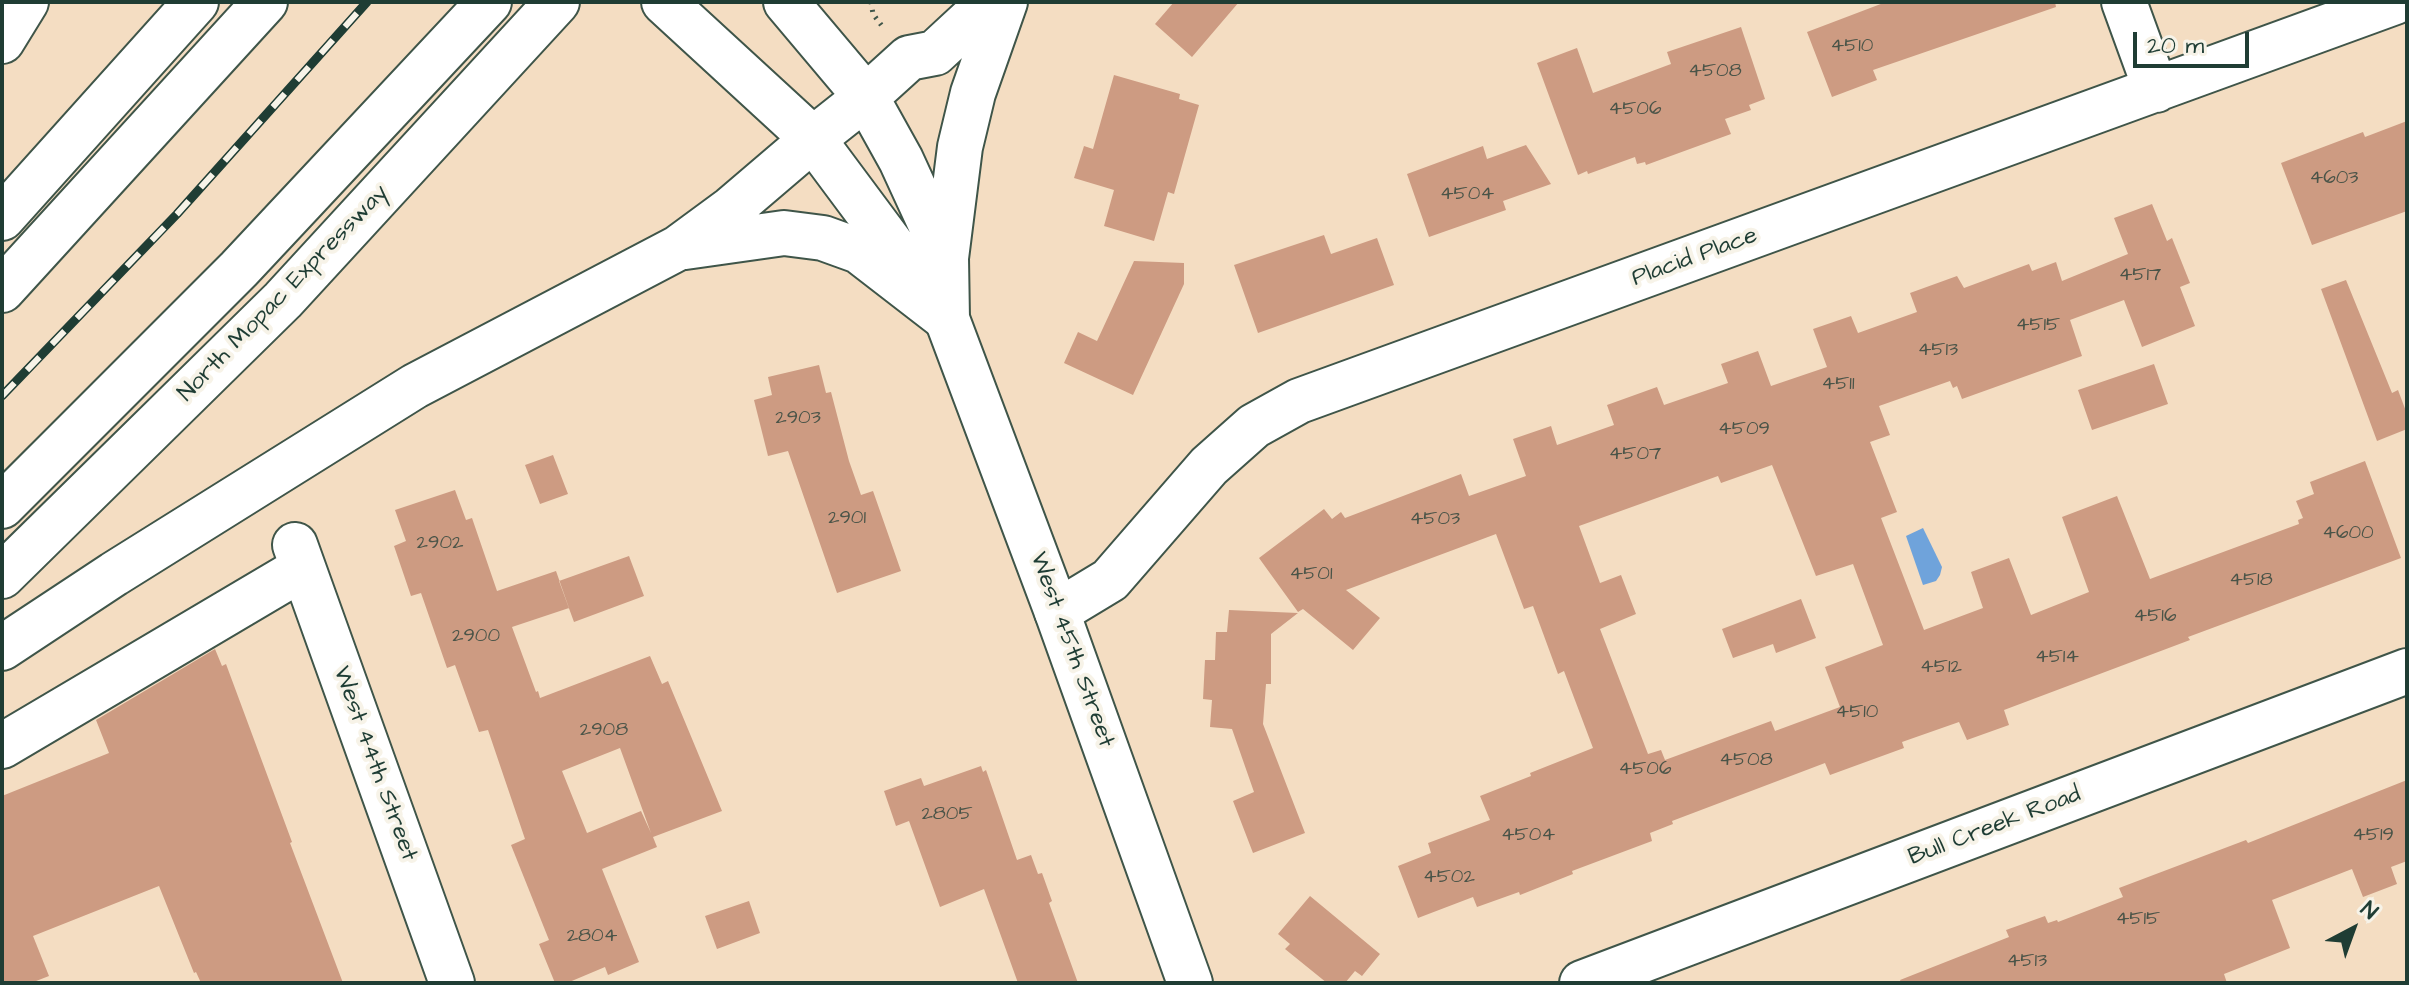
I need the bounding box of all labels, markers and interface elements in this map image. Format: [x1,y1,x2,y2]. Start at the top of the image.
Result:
scale bar [2137,16,2253,66]
text: 20 m [2147,29,2204,63]
house number: 4510 [1831,35,1873,59]
house number: 4508 [1688,60,1742,84]
house number: 4506 [1609,98,1661,122]
house number: 4603 [2310,167,2358,191]
street label: North Mopac Expressway [173,179,395,409]
house number: 4504 [1440,183,1494,207]
street label: Placid Place [1628,222,1762,294]
house number: 4517 [2119,264,2161,288]
house number: 4515 [2016,314,2060,338]
house number: 4513 [1918,339,1958,363]
house number: 4511 [1822,373,1854,397]
house number: 2903 [775,407,821,431]
house number: 4509 [1718,418,1770,442]
house number: 4507 [1609,443,1661,467]
house number: 2901 [828,507,866,531]
house number: 4503 [1410,508,1460,532]
house number: 4600 [2322,522,2374,546]
house number: 2902 [417,532,463,556]
street label: West 45th Street [1022,549,1120,751]
house number: 4501 [1290,563,1332,587]
house number: 4518 [2229,569,2273,593]
house number: 4516 [2134,605,2176,629]
house number: 2900 [452,625,500,649]
house number: 4514 [2035,646,2079,670]
house number: 4512 [1920,656,1962,680]
street label: West 44th Street [325,663,423,865]
house number: 4510 [1836,701,1878,725]
house number: 2908 [580,719,628,743]
house number: 4508 [1719,749,1773,773]
house number: 4506 [1619,758,1671,782]
street label: Bull Creek Road [1905,781,2085,873]
house number: 2805 [921,803,973,827]
house number: 4504 [1501,824,1555,848]
house number: 4519 [2352,824,2394,848]
house number: 4502 [1423,866,1475,890]
north arrow [2313,889,2393,969]
text: N [2354,894,2384,927]
house number: 4515 [2116,908,2160,932]
house number: 2804 [567,925,617,949]
house number: 4513 [2007,950,2047,974]

